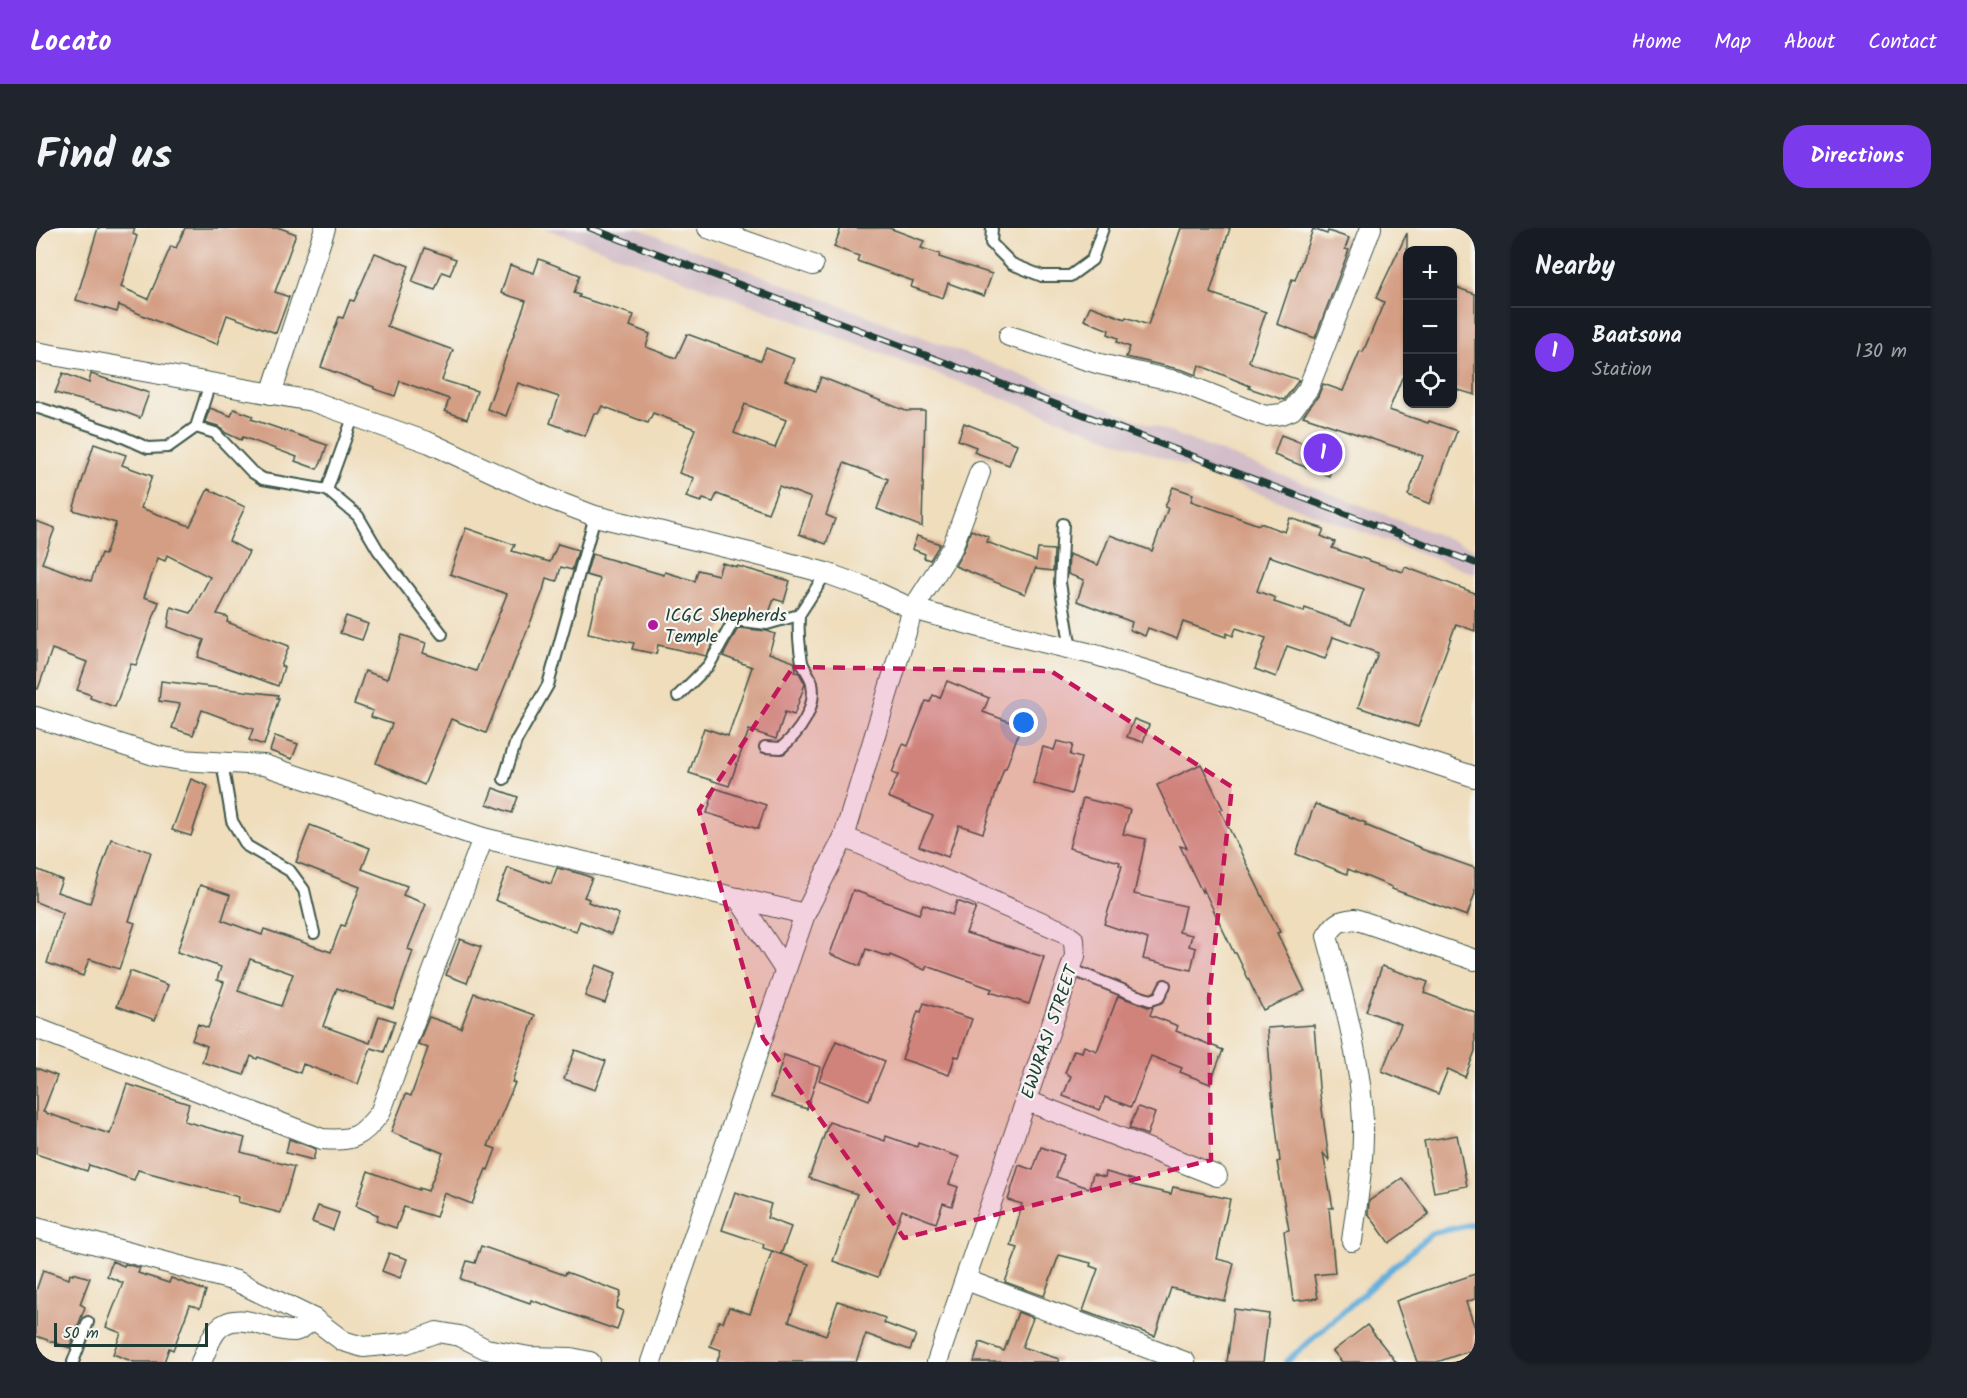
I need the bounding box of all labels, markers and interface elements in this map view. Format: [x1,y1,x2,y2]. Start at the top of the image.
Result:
text: Locato [30,20,111,65]
text: Home [1632,26,1681,59]
text: Map [1714,26,1751,59]
text: About [1784,26,1835,59]
text: Contact [1868,26,1937,59]
text: Find us [36,123,172,190]
button: Directions [1783,125,1931,188]
map controls [1403,246,1457,408]
button: + [1403,246,1457,300]
text: Nearby [1535,246,1615,288]
button: − [1403,300,1457,354]
text: Baatsona [1592,319,1682,354]
text: 1 [1551,336,1558,368]
text: 130 m [1855,336,1907,368]
button: locate [1403,354,1457,408]
text: Station [1592,354,1652,386]
pin: 1 [1304,430,1342,476]
place label: ICGC Shepherds Temple [665,602,787,652]
marker: ICGC Shepherds Temple [646,618,660,632]
your location [1009,708,1038,737]
street label: EWURASI STREET [1014,960,1087,1103]
scale bar [54,1320,208,1348]
text: 50 m [63,1321,99,1346]

